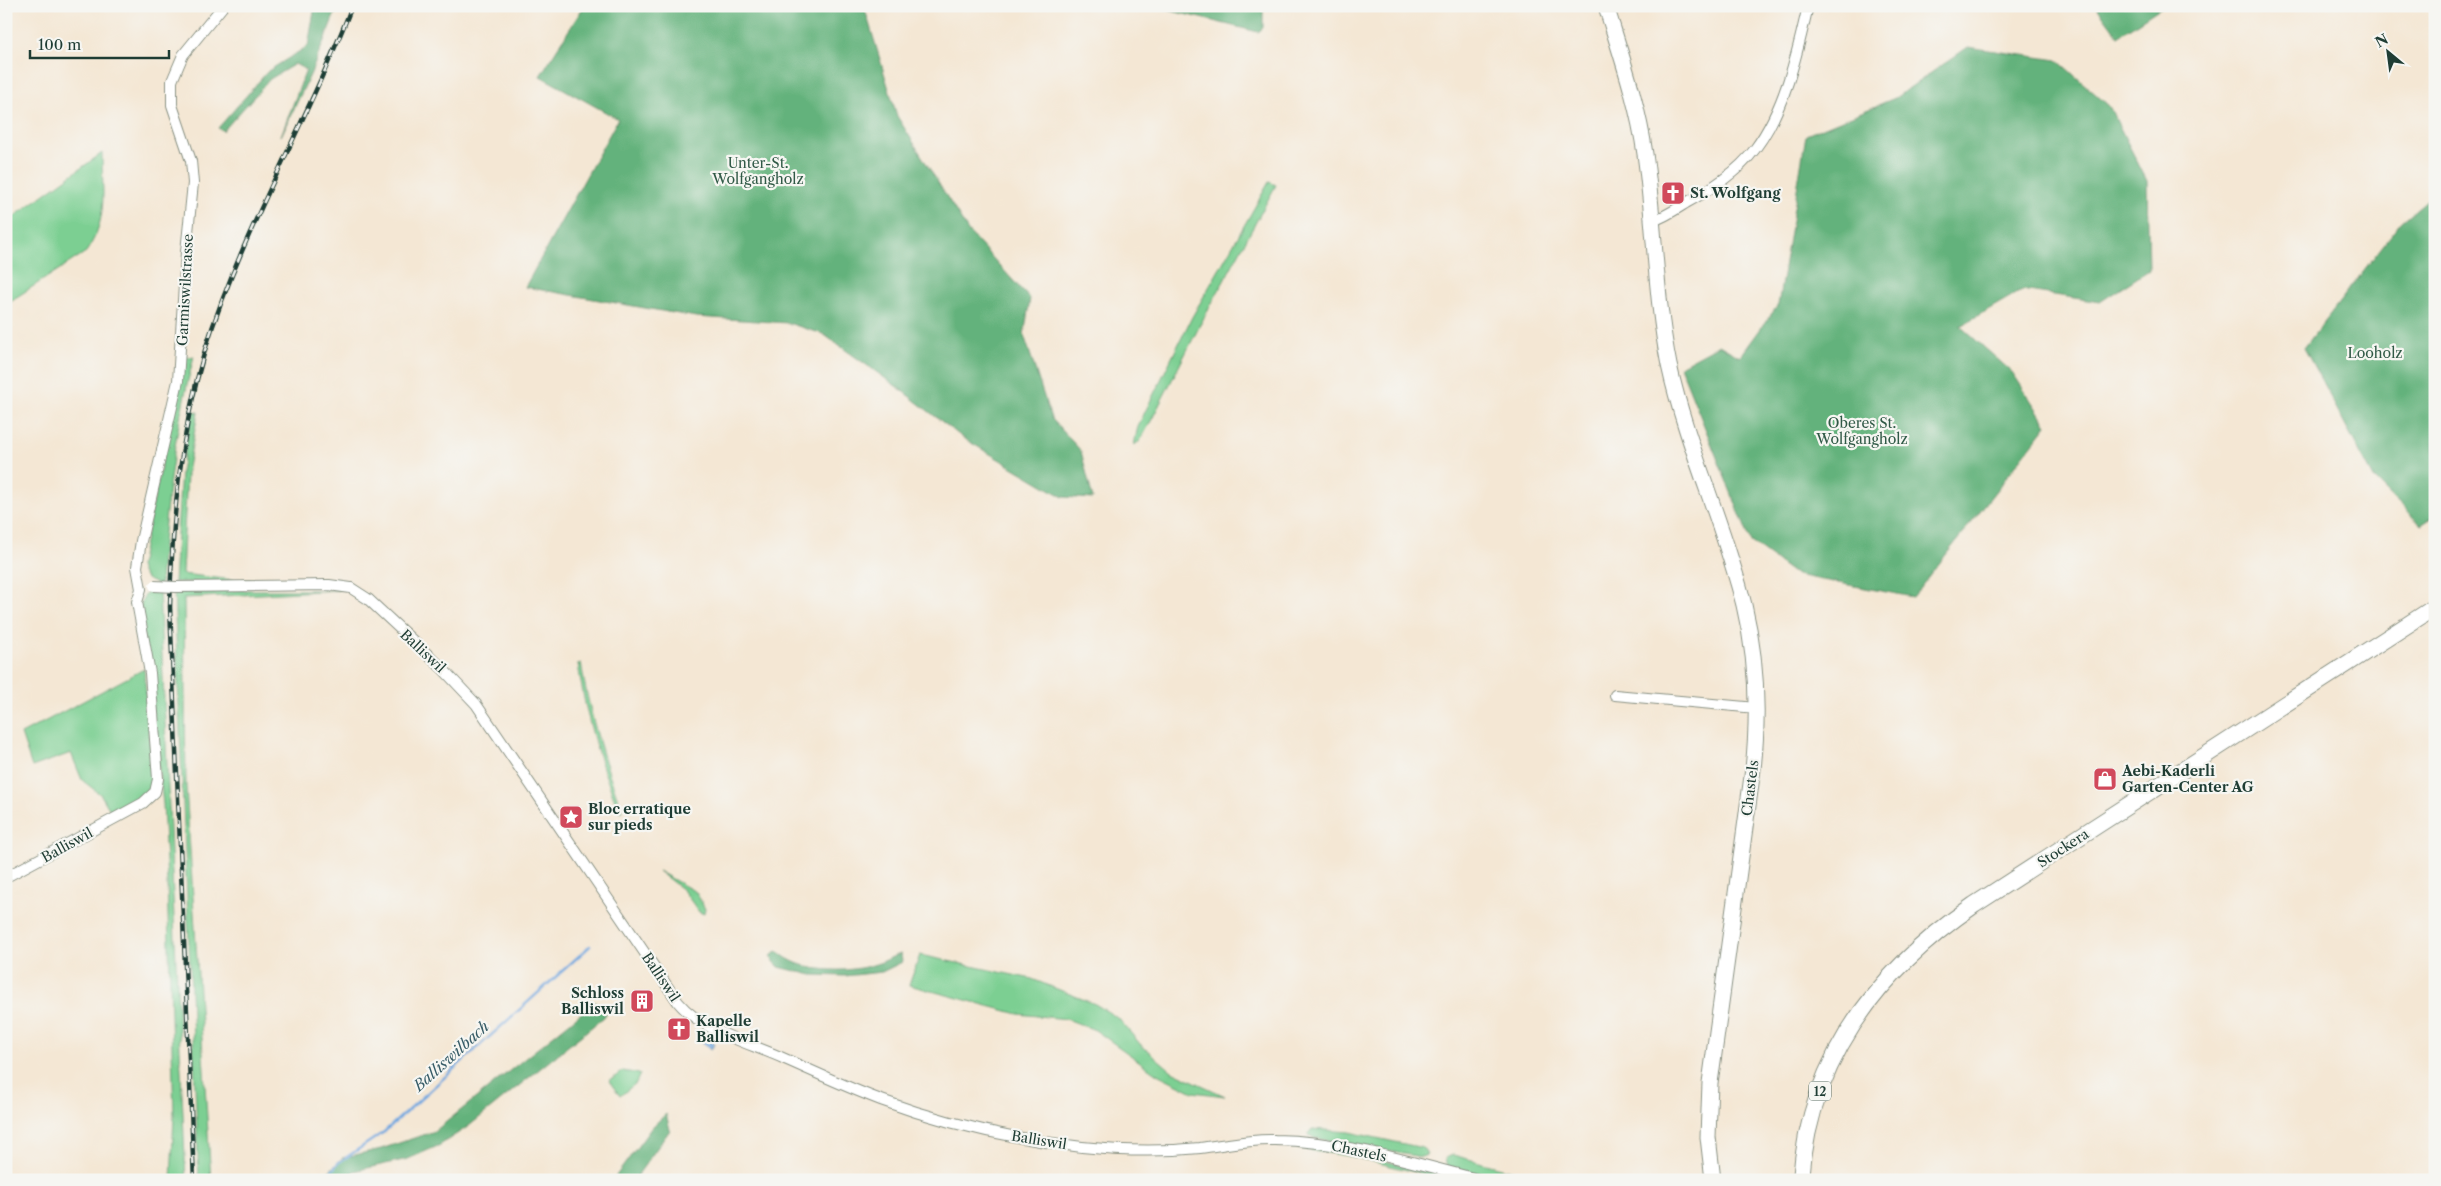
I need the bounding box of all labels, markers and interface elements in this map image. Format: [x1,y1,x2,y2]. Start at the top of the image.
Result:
scale bar [30,28,169,60]
north arrow [2364,28,2414,78]
text: N [2372,30,2391,51]
text: 100 m [38,35,81,54]
park label: Unter-St. Wolfgangholz [711,154,804,188]
church icon: St. Wolfgang [1660,180,1686,206]
place label: St. Wolfgang [1690,184,1781,202]
street label: Garmiswilstrasse [173,233,197,346]
park label: Looholz [2347,344,2403,362]
park label: Oberes St. Wolfgangholz [1815,414,1908,448]
street label: Balliswil [396,625,450,677]
street label: Chastels [1738,759,1762,817]
place label: Aebi-Kaderli Garten-Center AG [2121,762,2254,796]
shop icon: Aebi-Kaderli Garten-Center AG [2092,766,2118,792]
place label: Bloc erratique sur pieds [588,800,691,834]
place icon: Bloc erratique sur pieds [558,804,584,830]
street label: Balliswil [38,824,96,866]
street label: Stockera [2034,824,2093,871]
street label: Balliswil [638,949,684,1005]
place label: Schloss Balliswil [561,984,624,1018]
building icon: Schloss Balliswil [629,988,655,1014]
place label: Kapelle Balliswil [696,1012,759,1046]
church icon: Kapelle Balliswil [666,1016,692,1042]
water label: Balliswilbach [408,1017,493,1096]
road number: 12 [1809,1082,1831,1100]
street label: Balliswil [1010,1127,1068,1153]
street label: Chastels [1330,1136,1388,1166]

